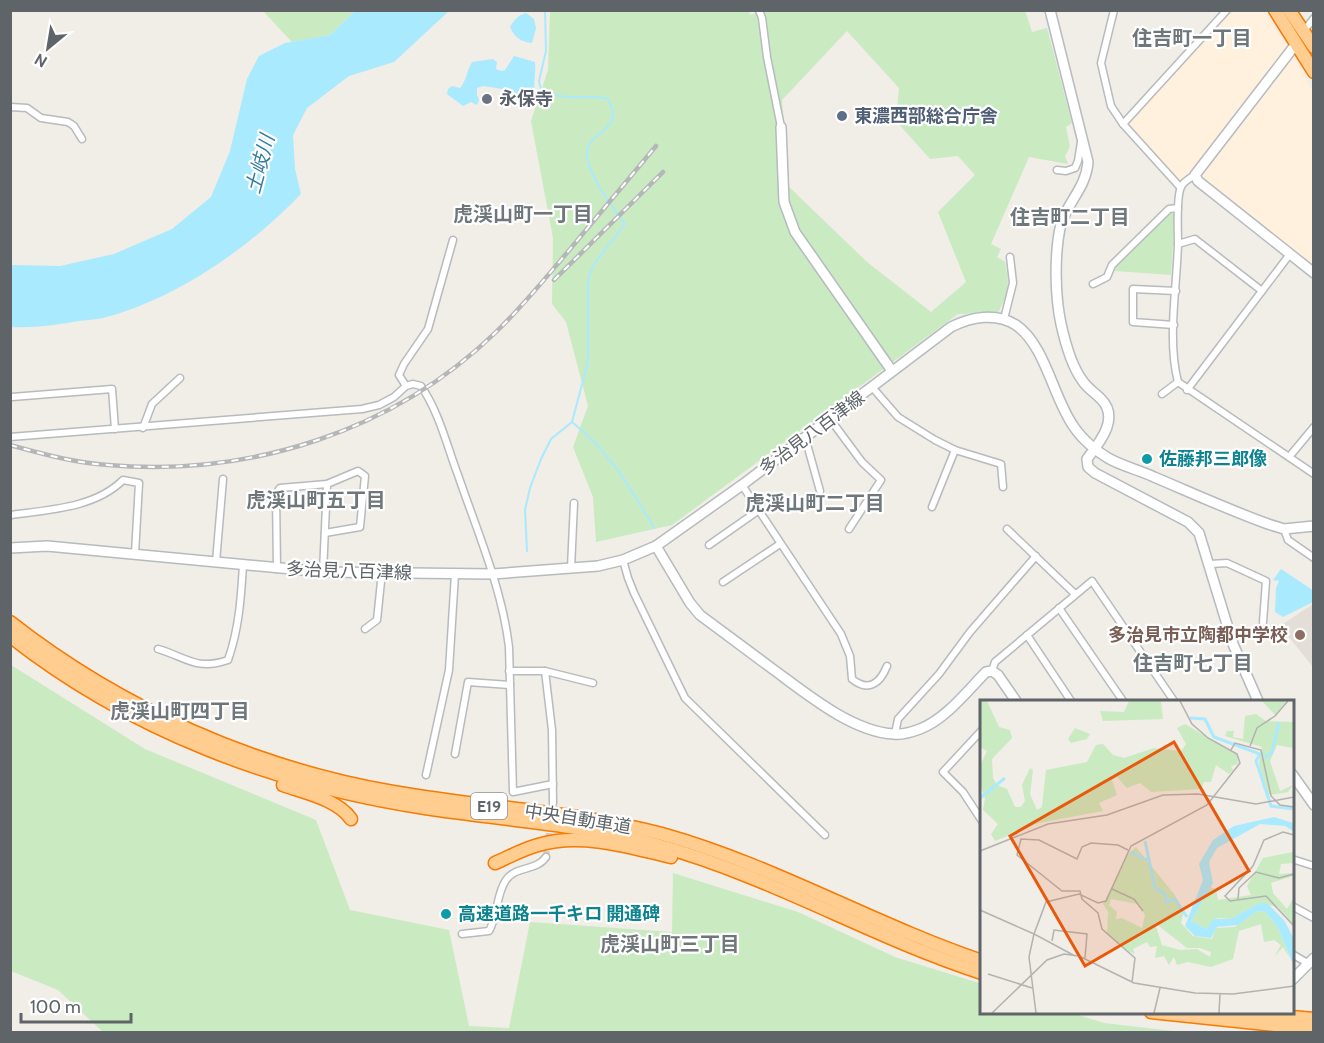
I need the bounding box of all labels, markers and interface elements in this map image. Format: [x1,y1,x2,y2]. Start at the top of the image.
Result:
north arrow [18,18,78,78]
district label: 住吉町一丁目 [1132,26,1252,50]
text: N [31,50,50,72]
place label: 永保寺 [499,88,553,110]
marker: 永保寺 [480,92,494,106]
place label: 東濃西部総合庁舎 [854,105,998,127]
marker: 東濃西部総合庁舎 [835,109,849,123]
water label: 土岐川 [241,130,280,196]
district label: 虎渓山町一丁目 [453,202,593,226]
district label: 住吉町二丁目 [1010,205,1130,229]
street label: 多治見八百津線 [755,386,869,480]
place label: 佐藤邦三郎像 [1159,448,1267,470]
marker: 佐藤邦三郎像 [1140,452,1154,466]
district label: 虎渓山町五丁目 [246,488,386,512]
district label: 虎渓山町二丁目 [745,491,885,515]
street label: 多治見八百津線 [286,558,412,584]
place label: 多治見市立陶都中学校 [1108,624,1288,646]
marker: 多治見市立陶都中学校 [1293,628,1307,642]
district label: 住吉町七丁目 [1133,651,1253,675]
district label: 虎渓山町四丁目 [110,699,250,723]
inset map [980,700,1294,1013]
road number: E19 [471,793,507,819]
street label: 中央自動車道 [523,800,633,838]
place label: 高速道路一千キロ 開通碑 [458,903,660,925]
marker: 高速道路一千キロ 開通碑 [439,907,453,921]
district label: 虎渓山町三丁目 [600,932,740,956]
scale bar [21,986,130,1024]
text: 100 m [30,996,81,1018]

